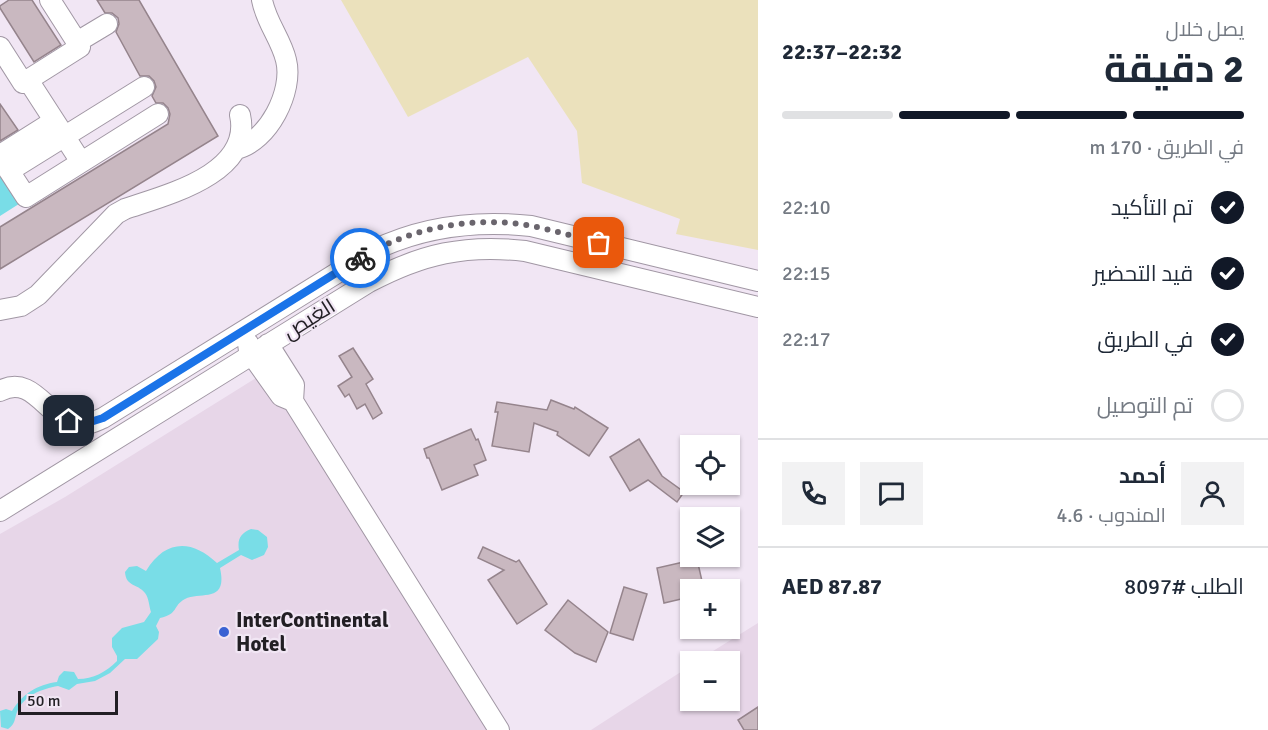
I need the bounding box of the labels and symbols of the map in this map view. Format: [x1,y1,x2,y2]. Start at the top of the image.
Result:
pin [573,217,624,268]
courier [330,228,390,288]
street label: الغيص [278,293,340,345]
pin [43,395,94,446]
place label: InterContinental Hotel [236,607,389,657]
marker: InterContinental Hotel [217,625,231,639]
scale bar [18,688,118,716]

